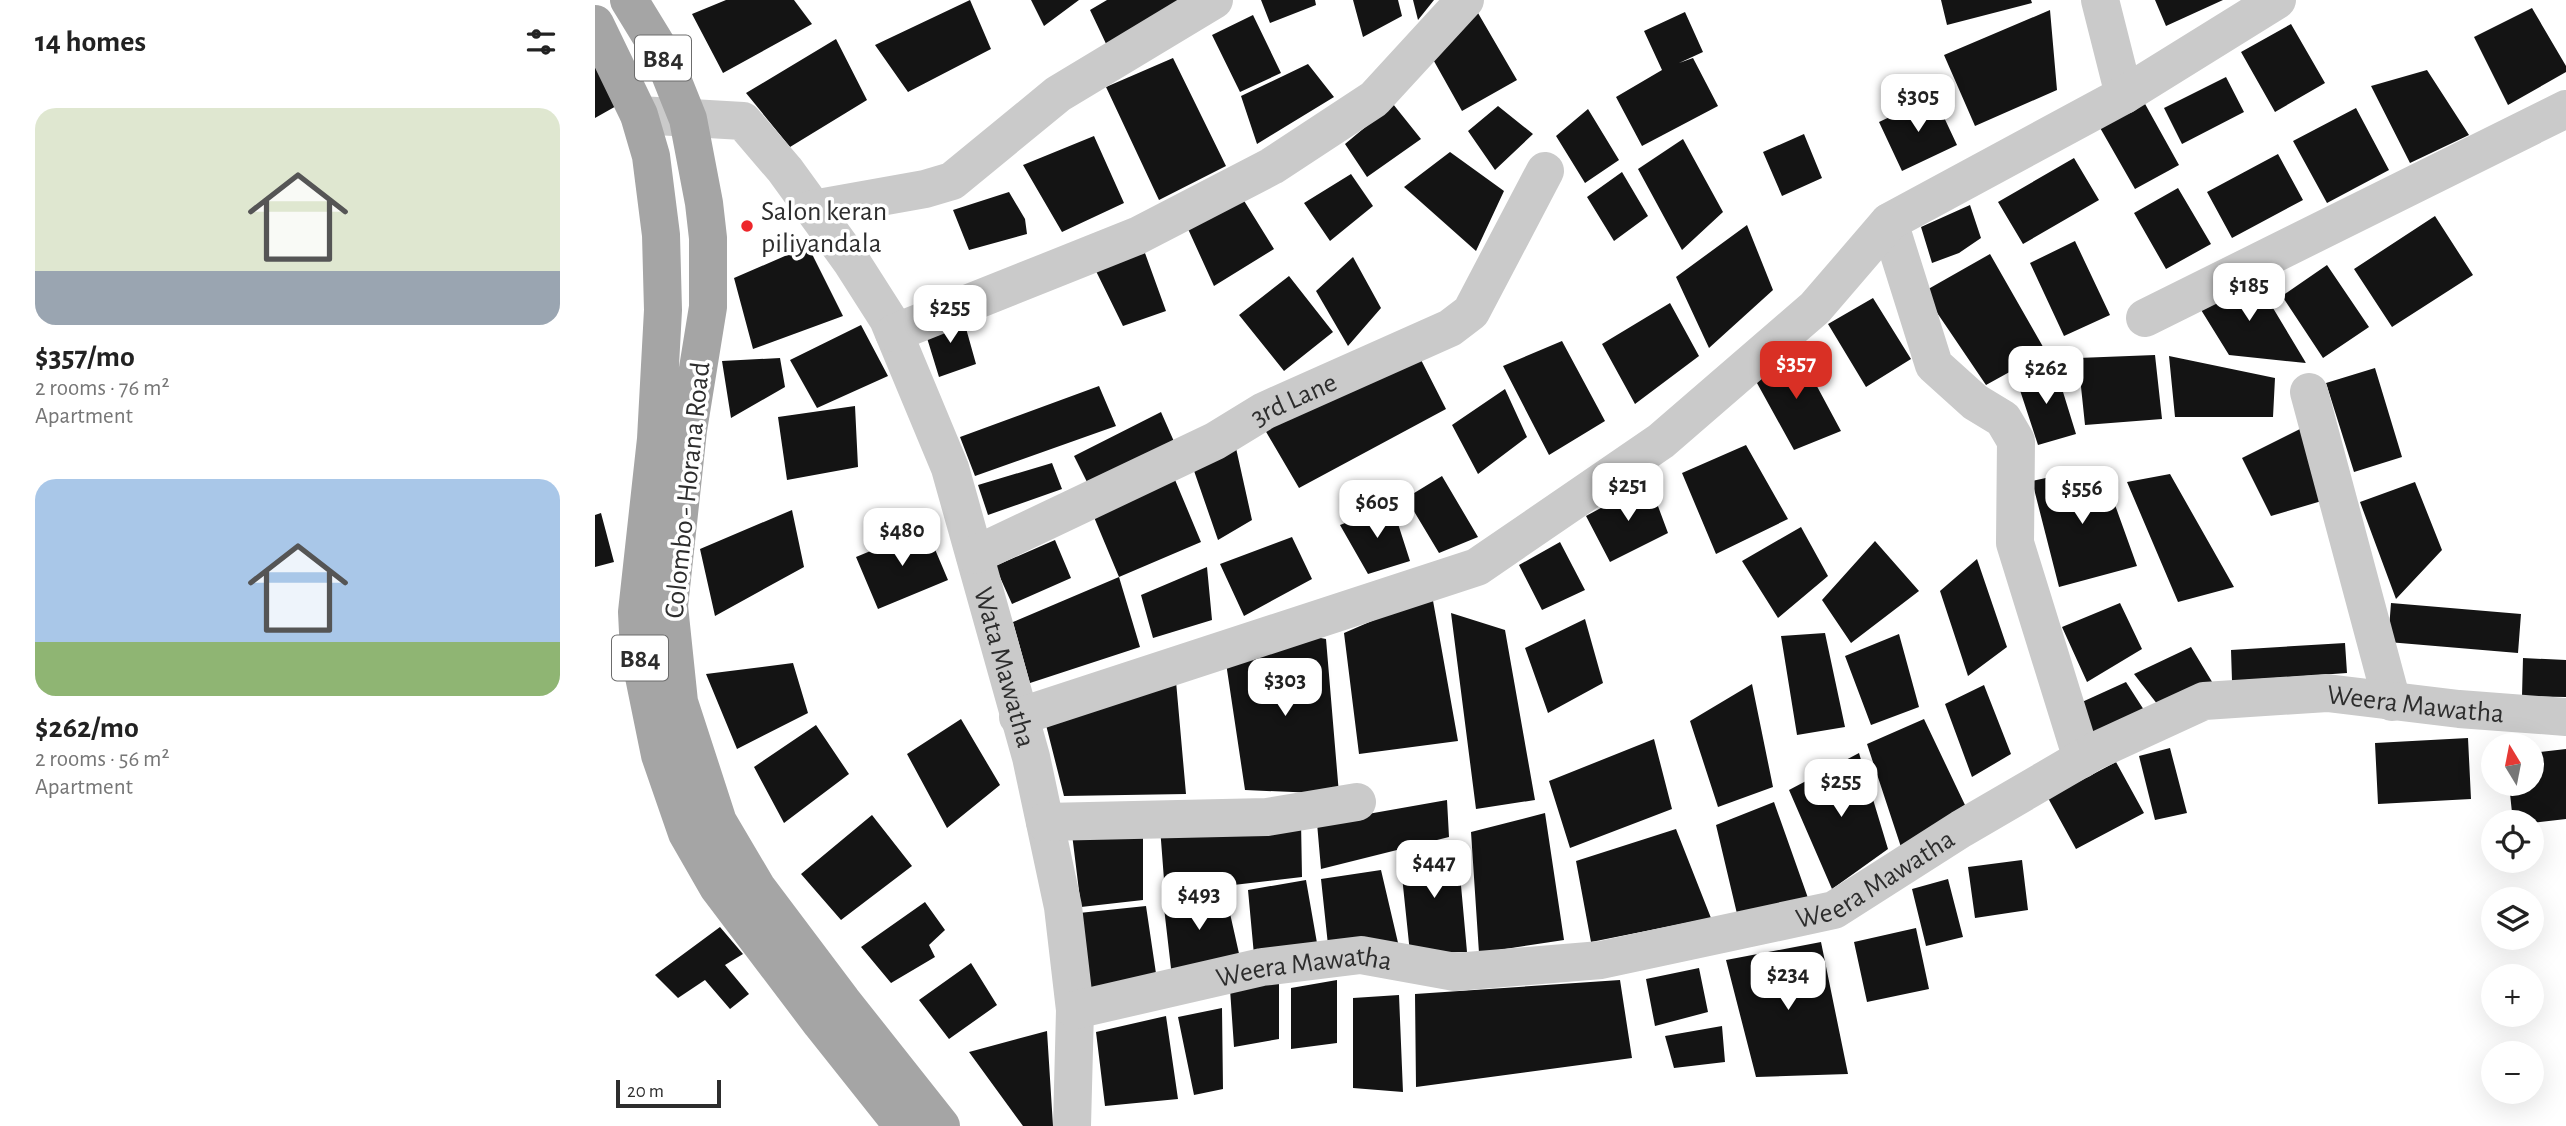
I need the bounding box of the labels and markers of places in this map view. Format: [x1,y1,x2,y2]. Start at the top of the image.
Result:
pin: $305 [1877,74,1959,134]
place label: Salon keran piliyandala [761,198,887,258]
marker: Salon keran piliyandala [739,218,755,234]
pin: $185 [2208,264,2290,323]
pin: $255 [909,286,991,345]
pin: $357 [1755,342,1837,401]
pin: $262 [2005,346,2087,406]
pin: $251 [1587,463,1669,523]
pin: $556 [2041,466,2123,526]
pin: $605 [1336,480,1418,540]
pin: $480 [861,508,943,568]
pin: $303 [1244,658,1326,718]
pin: $255 [1800,760,1882,819]
pin: $447 [1393,841,1475,900]
pin: $493 [1158,872,1240,932]
pin: $234 [1747,953,1829,1012]

